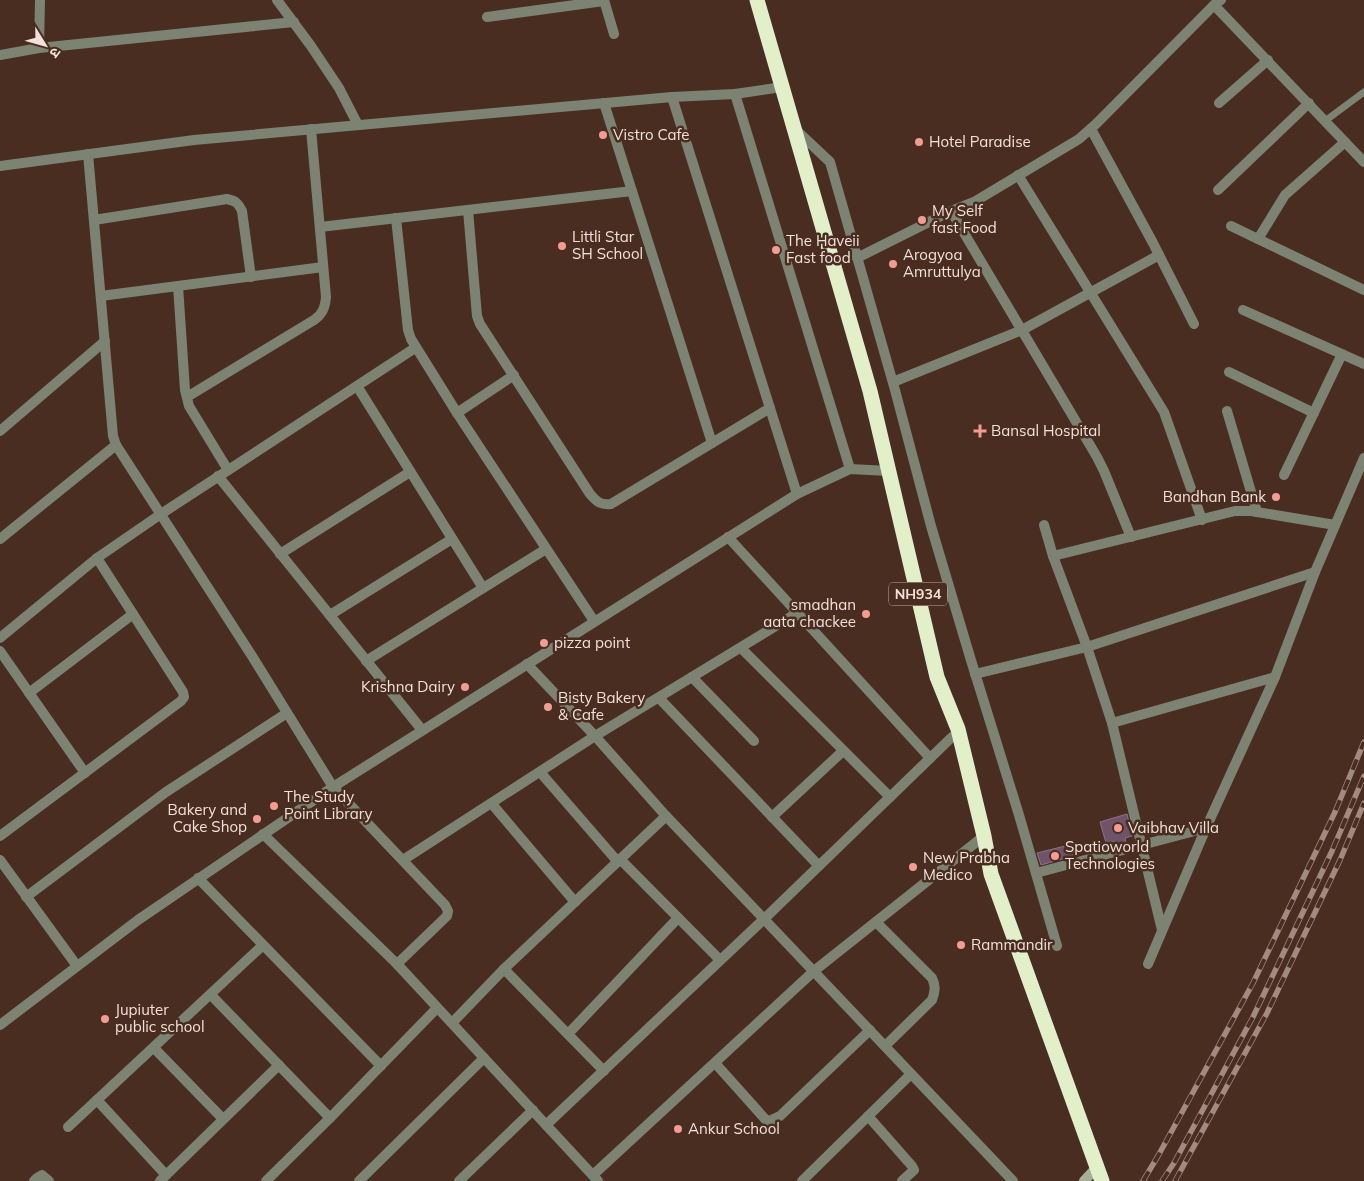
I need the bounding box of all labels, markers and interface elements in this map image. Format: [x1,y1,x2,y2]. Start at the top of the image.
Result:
north arrow [20,20,70,70]
text: उ [45,44,65,62]
place label: Vistro Cafe [613,125,690,144]
marker: Vistro Cafe [597,129,609,141]
place label: Hotel Paradise [929,132,1031,151]
marker: Hotel Paradise [913,136,925,148]
place label: My Self fast Food [932,201,997,237]
marker: My Self fast Food [916,214,928,226]
place label: Littli Star SH School [572,227,643,263]
place label: The Haveii Fast food [786,231,860,267]
marker: Littli Star SH School [556,240,568,252]
marker: The Haveii Fast food [770,244,782,256]
place label: Arogyoa Amruttulya [903,245,981,281]
marker: Arogyoa Amruttulya [887,258,899,270]
place label: Bansal Hospital [991,421,1101,440]
marker: Bansal Hospital [973,424,987,438]
place label: Bandhan Bank [1163,487,1266,506]
marker: Bandhan Bank [1270,491,1282,503]
road number: NH934 [889,582,947,606]
place label: smadhan aata chackee [763,595,856,631]
marker: smadhan aata chackee [860,608,872,620]
place label: pizza point [554,633,630,652]
marker: pizza point [538,637,550,649]
place label: Krishna Dairy [361,677,455,696]
marker: Krishna Dairy [459,681,471,693]
place label: Bisty Bakery & Cafe [558,688,645,724]
marker: Bisty Bakery & Cafe [542,701,554,713]
place label: The Study Point Library [284,787,373,823]
place label: Bakery and Cake Shop [168,800,247,836]
marker: The Study Point Library [268,800,280,812]
marker: Bakery and Cake Shop [251,813,263,825]
place label: Vaibhav Villa [1128,818,1219,837]
marker: Vaibhav Villa [1112,822,1124,834]
place label: Spatioworld Technologies [1065,837,1155,873]
place label: New Prabha Medico [923,848,1010,884]
marker: Spatioworld Technologies [1049,850,1061,862]
marker: New Prabha Medico [907,861,919,873]
place label: Rammandir [971,935,1053,954]
marker: Rammandir [955,939,967,951]
place label: Jupiuter public school [115,1000,205,1036]
marker: Jupiuter public school [99,1013,111,1025]
place label: Ankur School [688,1119,780,1138]
marker: Ankur School [672,1123,684,1135]

